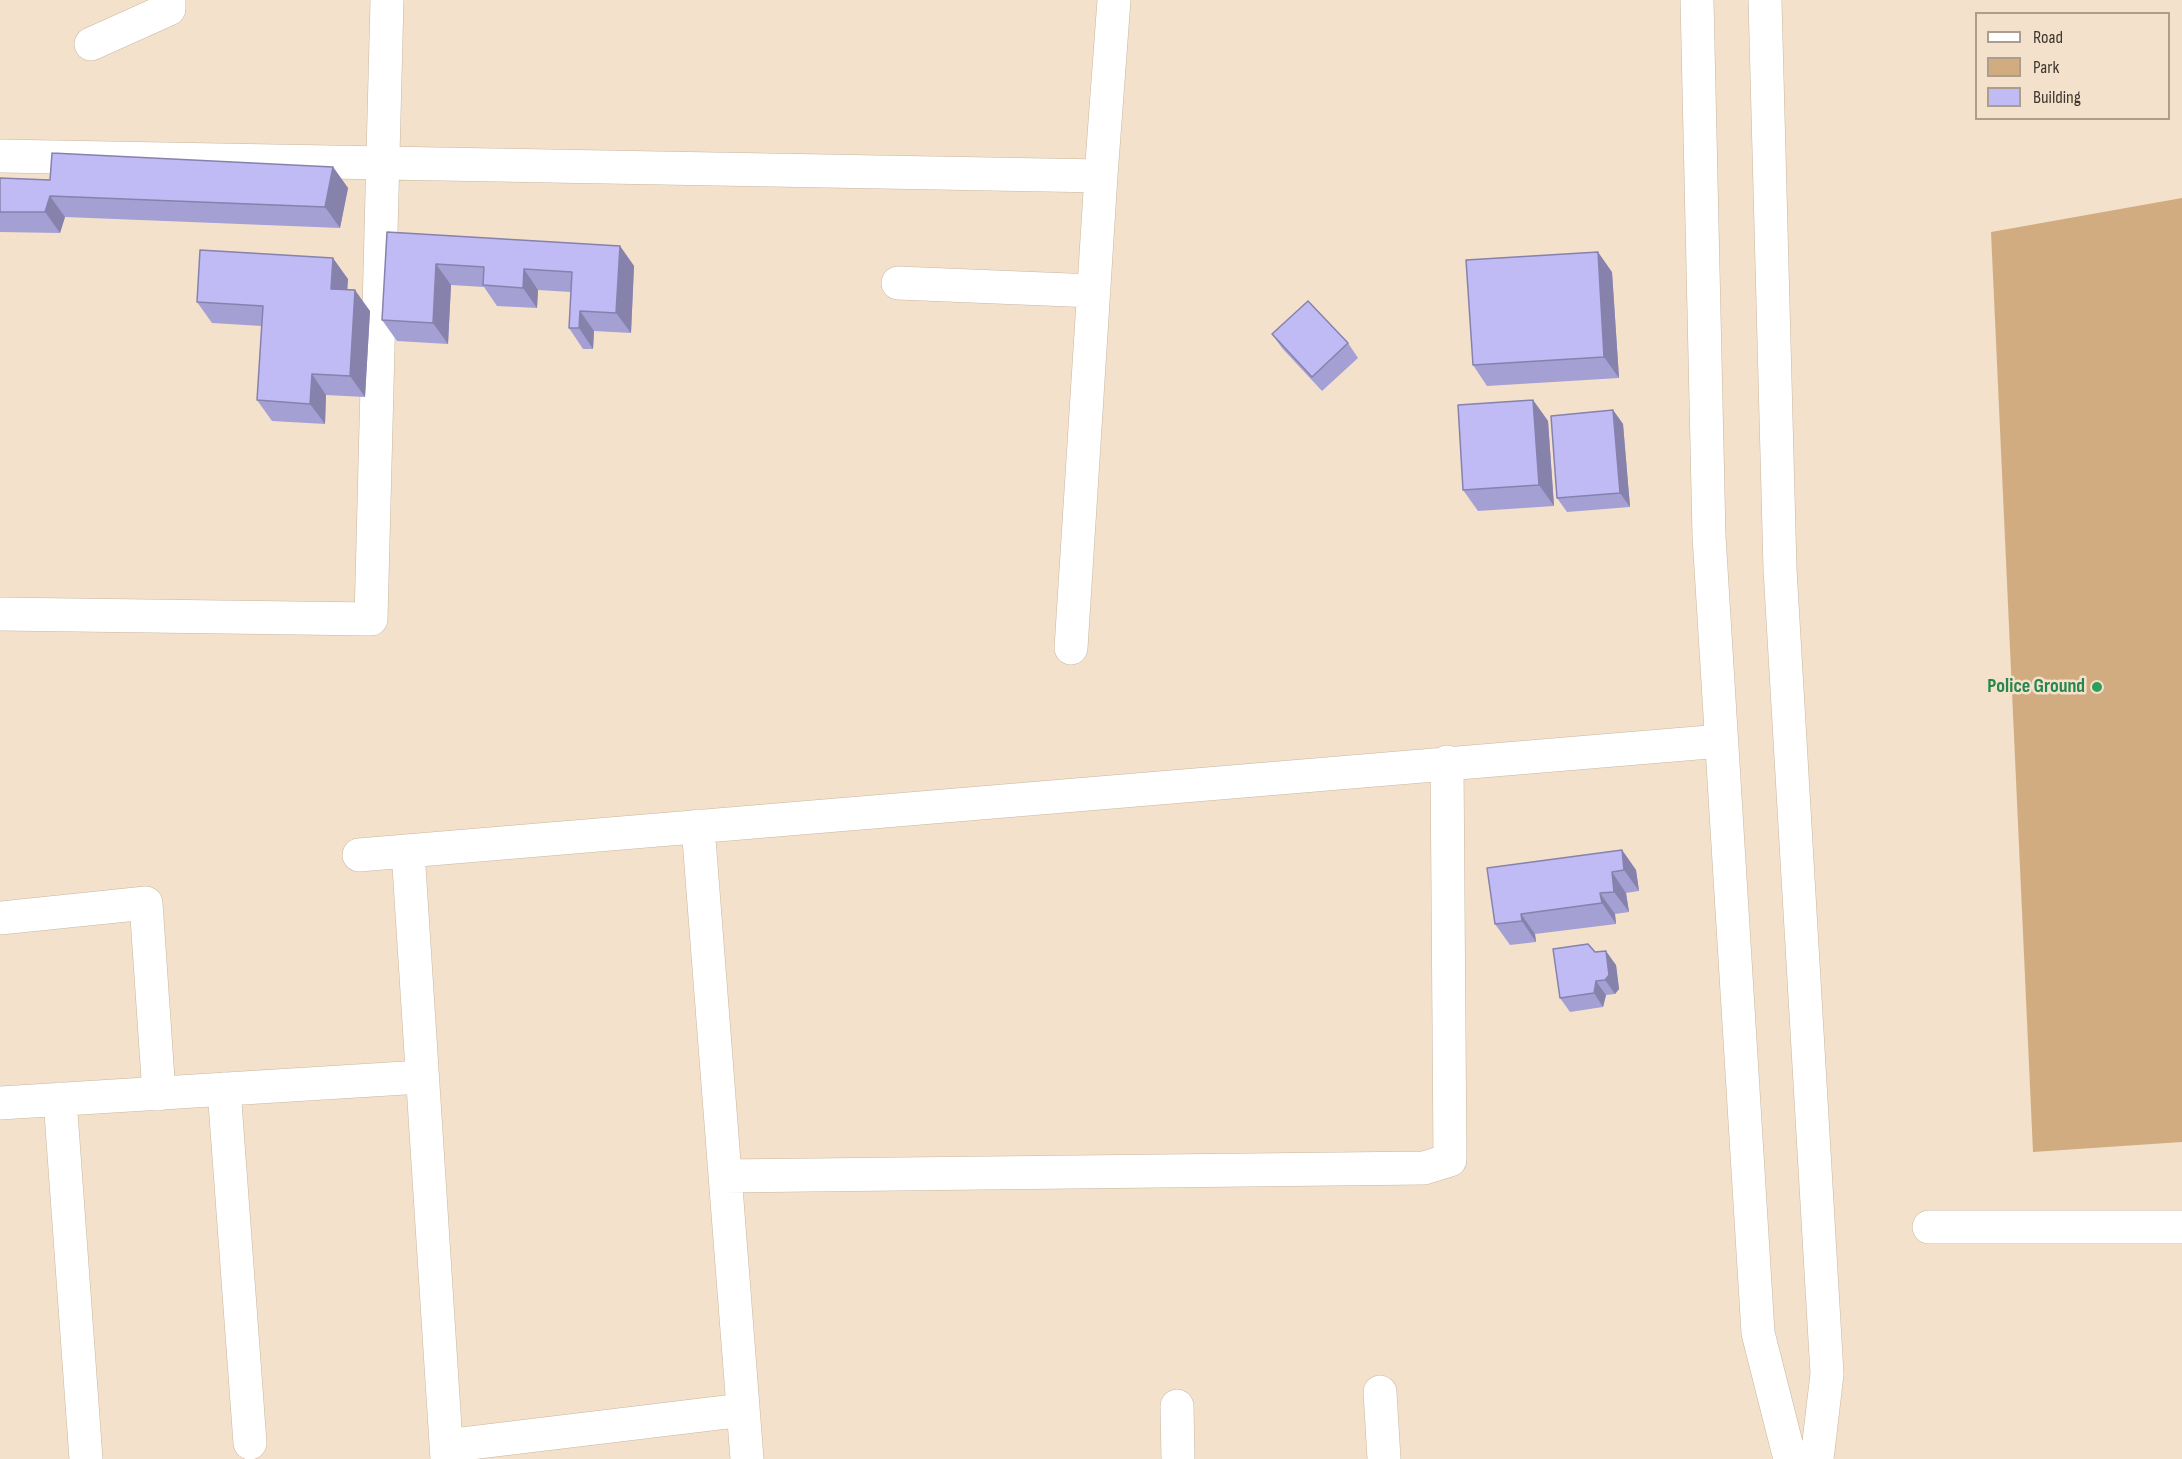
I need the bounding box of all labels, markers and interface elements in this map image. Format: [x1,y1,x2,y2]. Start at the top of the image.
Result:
legend [1975,12,2170,120]
text: Road [2033,27,2063,48]
text: Park [2033,57,2059,78]
text: Building [2033,87,2081,108]
place label: Police Ground [1987,675,2085,699]
marker: Police Ground [2090,680,2104,694]

